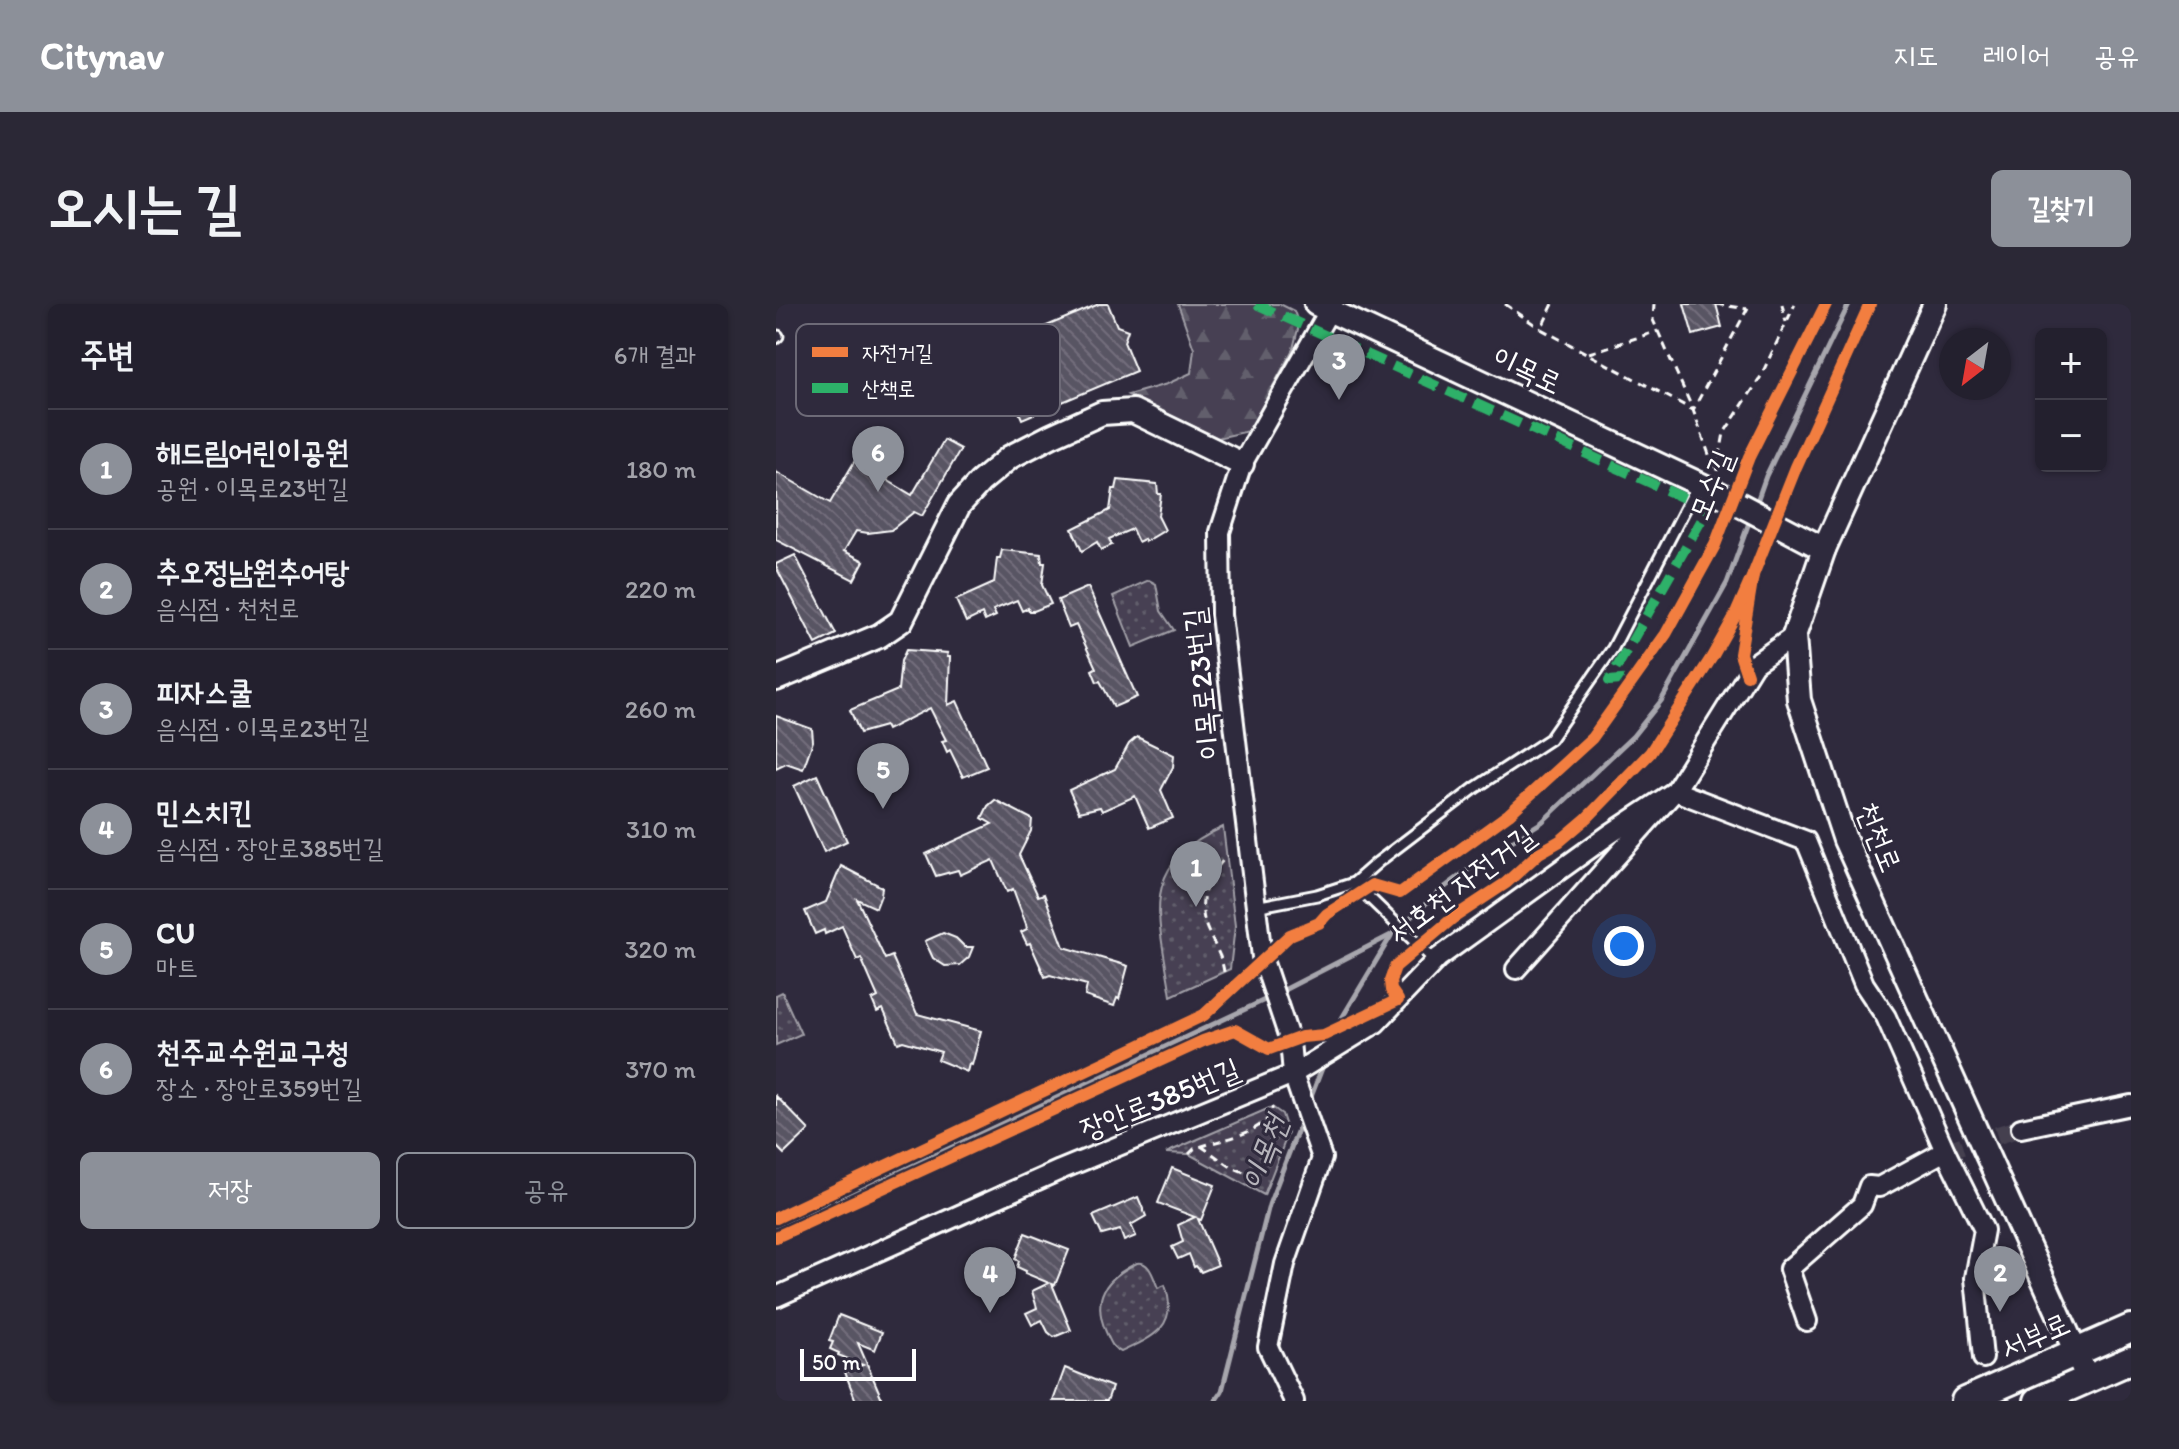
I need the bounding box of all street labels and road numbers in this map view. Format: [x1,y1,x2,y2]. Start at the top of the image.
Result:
street label: 이목로 [1487,337,1568,402]
street label: 모수길 [1680,444,1741,525]
street label: 이목로23번길 [1175,606,1228,762]
street label: 천천로 [1849,796,1910,877]
street label: 서호천 자전거길 [1379,816,1542,951]
street label: 장안로385번길 [1074,1050,1245,1147]
street label: 서부로 [1994,1304,2075,1367]

